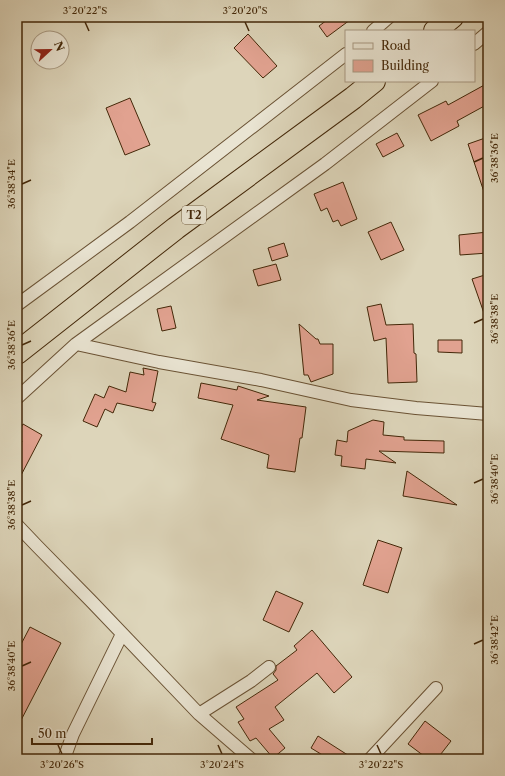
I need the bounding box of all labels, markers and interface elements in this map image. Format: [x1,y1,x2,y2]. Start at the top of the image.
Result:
text: 3°20'22"S [63,4,107,17]
text: 3°20'20"S [223,4,267,17]
north arrow [30,30,70,70]
legend [345,30,475,82]
text: Road [381,38,411,53]
text: N [51,39,68,54]
text: Building [381,58,429,73]
text: 36°38'36"E [488,133,501,183]
text: 36°38'34"E [5,159,18,209]
road number: T2 [182,206,206,224]
text: 36°38'38"E [488,294,501,344]
text: 36°38'36"E [5,320,18,370]
text: 36°38'40"E [488,454,501,504]
text: 36°38'38"E [5,480,18,530]
text: 36°38'42"E [488,615,501,665]
text: 36°38'40"E [5,641,18,691]
scale bar [32,720,152,746]
text: 50 m [38,726,67,741]
text: 3°20'26"S [40,758,84,771]
text: 3°20'24"S [200,758,244,771]
text: 3°20'22"S [359,758,403,771]

